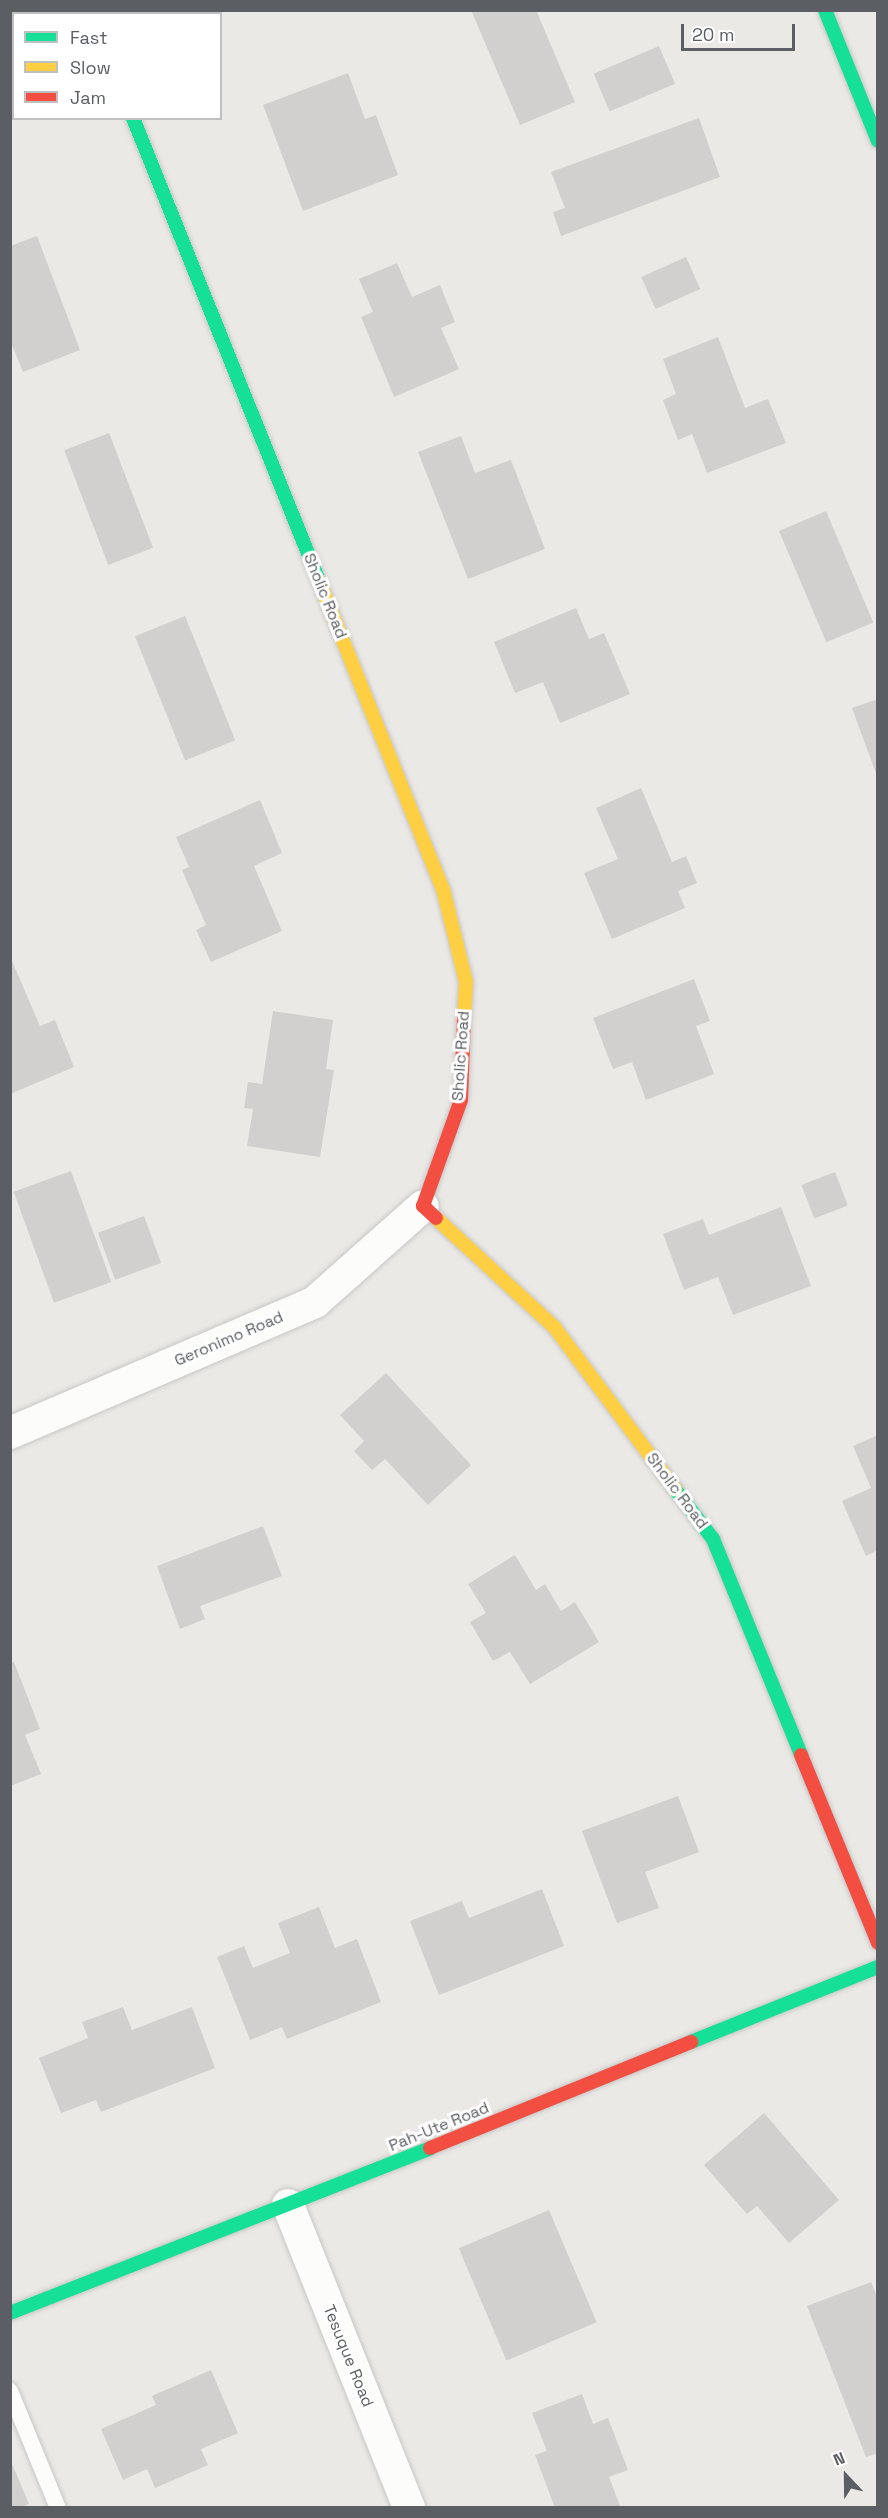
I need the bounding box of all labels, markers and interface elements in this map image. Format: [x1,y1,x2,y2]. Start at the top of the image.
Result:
legend [12,12,222,120]
scale bar [684,12,798,50]
text: 20 m [692,23,735,46]
text: Fast [70,26,107,49]
text: Slow [70,56,111,79]
text: Jam [70,86,106,109]
street label: Sholic Road [299,551,351,641]
street label: Sholic Road [448,1010,474,1102]
street label: Geronimo Road [172,1307,286,1371]
street label: Sholic Road [642,1449,712,1533]
street label: Pah-Ute Road [386,2098,492,2156]
street label: Tesuque Road [319,2302,377,2410]
north arrow [816,2446,876,2506]
text: N [830,2447,848,2471]

